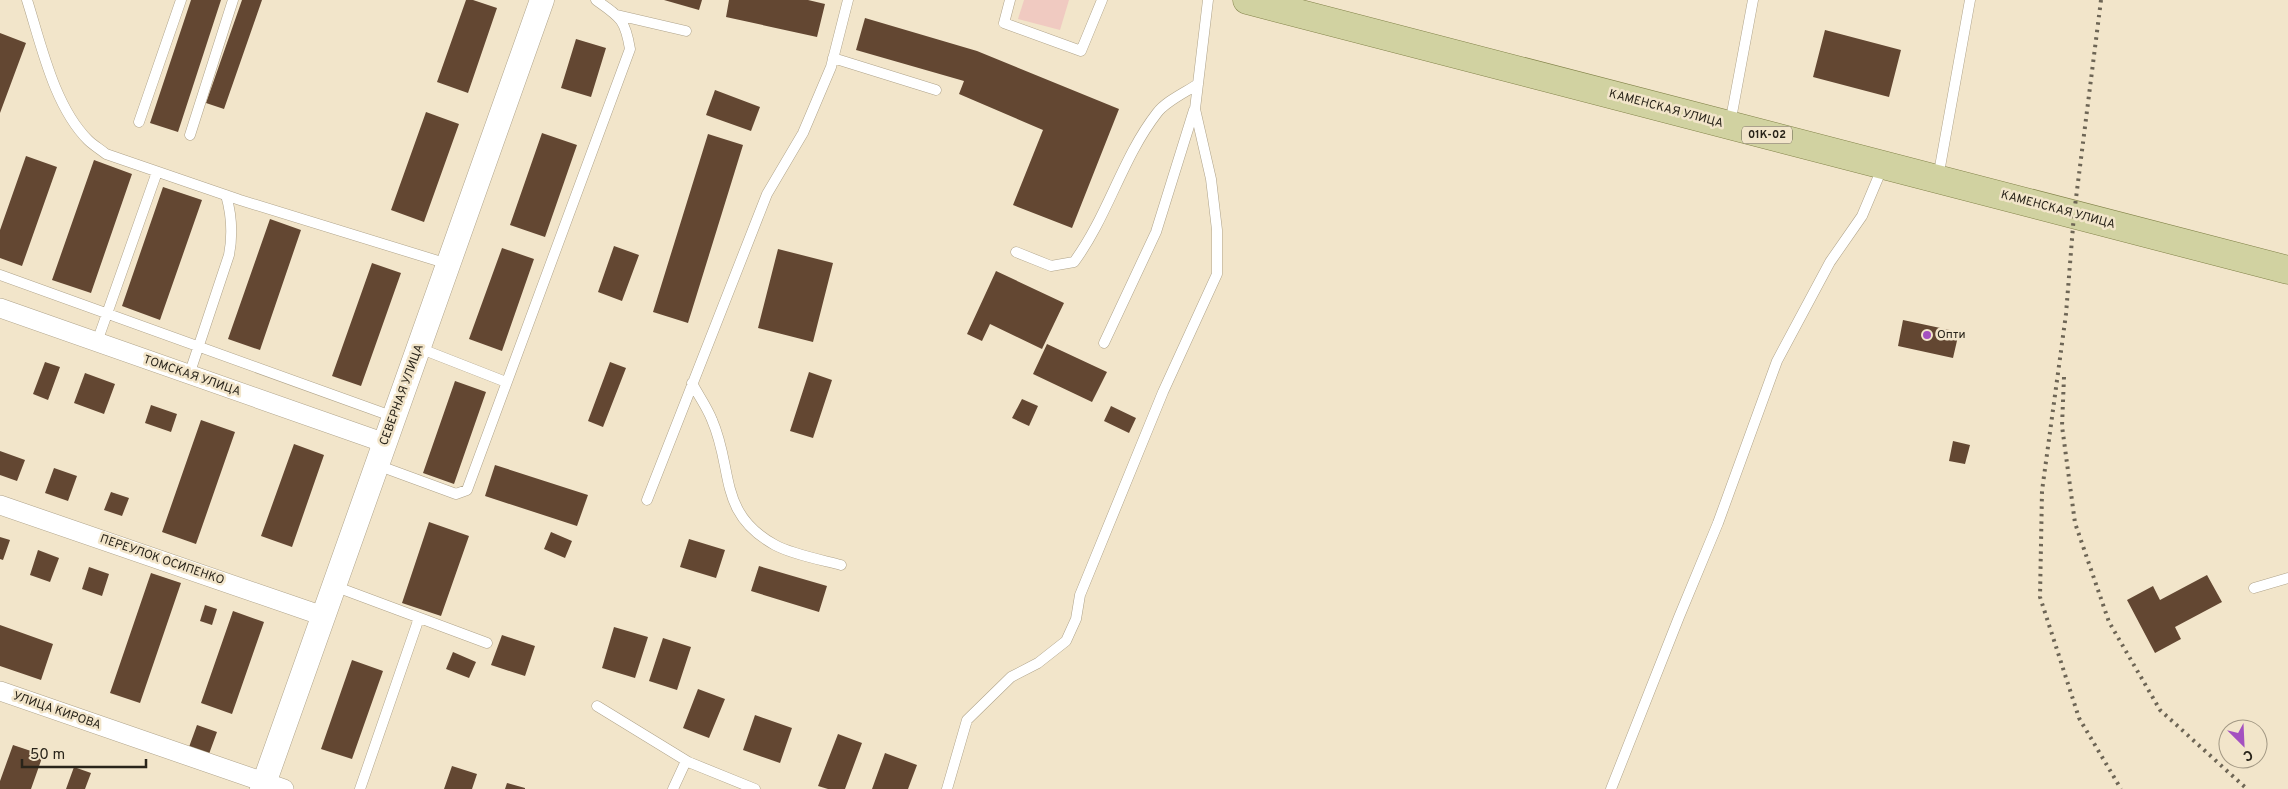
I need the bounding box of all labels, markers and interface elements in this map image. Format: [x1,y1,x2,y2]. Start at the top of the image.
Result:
street label: КАМЕНСКАЯ УЛИЦА [1607,86,1725,132]
road number: 01К-02 [1742,126,1792,144]
street label: КАМЕНСКАЯ УЛИЦА [1999,187,2117,233]
place label: Опти [1937,327,1965,343]
marker: Опти [1921,329,1933,341]
street label: СЕВЕРНАЯ УЛИЦА [376,342,428,448]
street label: ТОМСКАЯ УЛИЦА [141,352,243,400]
street label: ПЕРЕУЛОК ОСИПЕНКО [98,531,226,589]
street label: УЛИЦА КИРОВА [11,688,103,734]
north arrow [2218,719,2268,769]
scale bar [22,736,146,768]
text: С [2240,745,2255,764]
text: 50 m [30,746,65,765]

